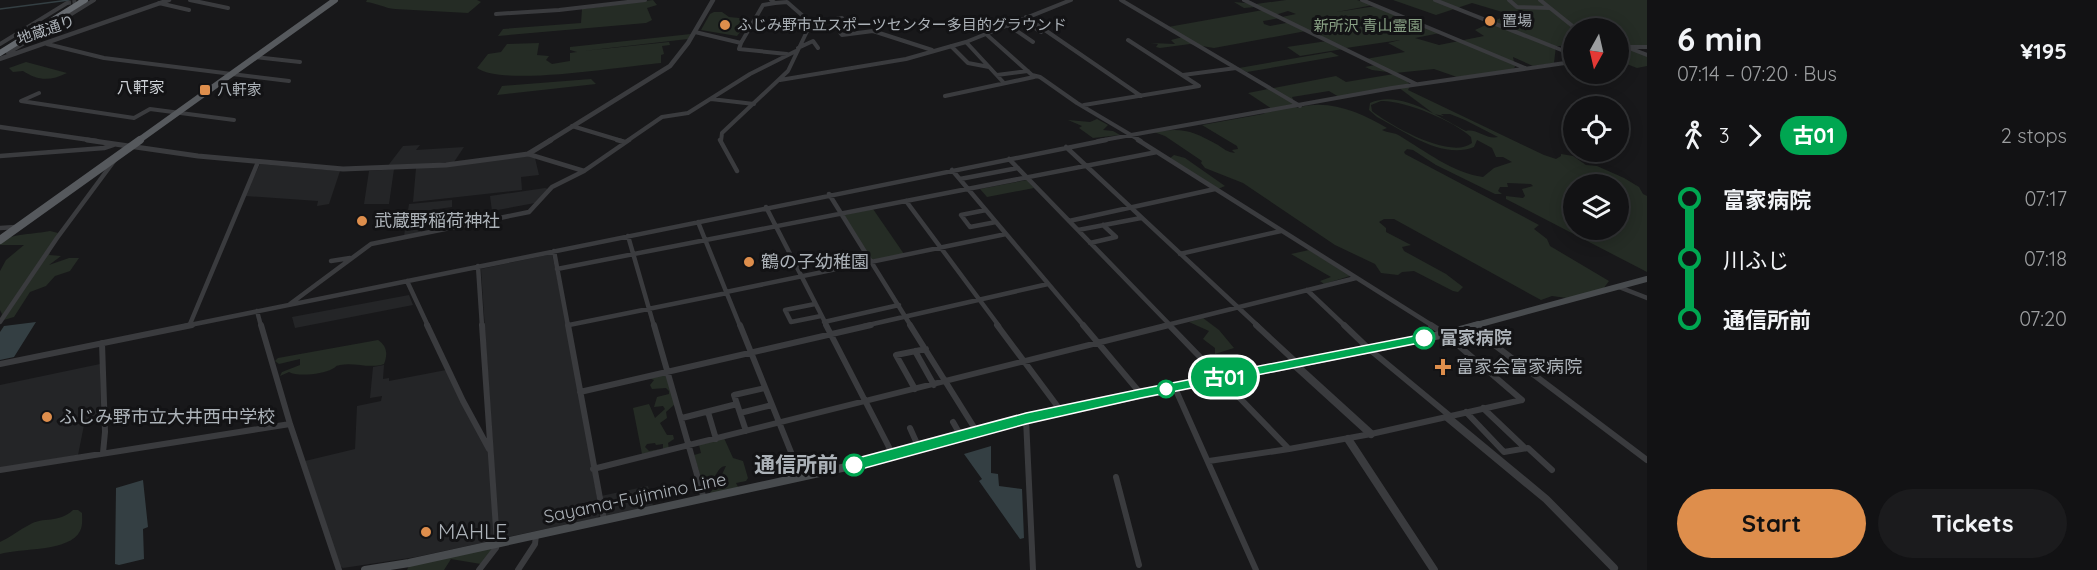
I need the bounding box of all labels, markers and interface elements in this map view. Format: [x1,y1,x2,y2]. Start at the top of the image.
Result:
street label: 地蔵通り [14,11,77,48]
place label: 置場 [1502,11,1532,30]
marker: 置場 [1483,14,1497,28]
place label: ふじみ野市⽴スポーツセンター多⽬的グラウンド [737,15,1067,34]
park label: 新所沢 青山霊園 [1313,16,1423,35]
marker: ふじみ野市⽴スポーツセンター多⽬的グラウンド [718,18,732,32]
north arrow [1563,18,1629,84]
map controls [1563,18,1629,240]
text: 6 min [1677,18,1762,59]
text: ¥195 [2020,37,2067,65]
text: 07:14 – 07:20 · Bus [1677,61,1837,86]
district label: 八軒家 [117,77,165,97]
place label: 八軒家 [217,80,262,99]
marker: 八軒家 [198,83,212,97]
button: locate [1563,96,1629,162]
icon: walk [1677,119,1710,152]
icon: forward [1738,119,1771,152]
text: 古01 [1792,122,1835,148]
text: 3 [1719,123,1729,148]
text: 2 stops [2001,123,2067,148]
button: layers [1563,174,1629,240]
text: 富家病院 [1723,186,1811,214]
text: 07:17 [2025,186,2067,211]
place label: 武蔵野稲荷神社 [374,209,500,232]
marker: 武蔵野稲荷神社 [355,214,369,228]
text: 川ふじ [1723,246,1789,274]
text: 07:18 [2024,246,2067,271]
place label: 鶴の子幼稚園 [761,250,869,273]
marker: 鶴の子幼稚園 [742,255,756,269]
text: 通信所前 [1723,306,1811,334]
text: 07:20 [2019,306,2067,331]
place label: 富家病院 [1440,326,1512,349]
marker: 富家病院 [1413,327,1435,349]
place label: 富家会富家病院 [1456,355,1582,378]
line badge: 古01 [1190,358,1258,397]
marker: 富家会富家病院 [1434,358,1452,376]
text: 古01 [1203,364,1245,390]
unlabelled marker [1157,380,1175,398]
place label: ふじみ野市立大井西中学校 [59,405,275,428]
marker: ふじみ野市立大井西中学校 [40,410,54,424]
place label: 通信所前 [754,451,838,477]
marker: 通信所前 [843,454,865,476]
street label: Sayama-Fujimino Line [542,467,728,528]
button: Start [1677,489,1866,558]
button: Tickets [1878,489,2067,558]
place label: MAHLE [438,518,507,544]
marker: MAHLE [419,525,433,539]

